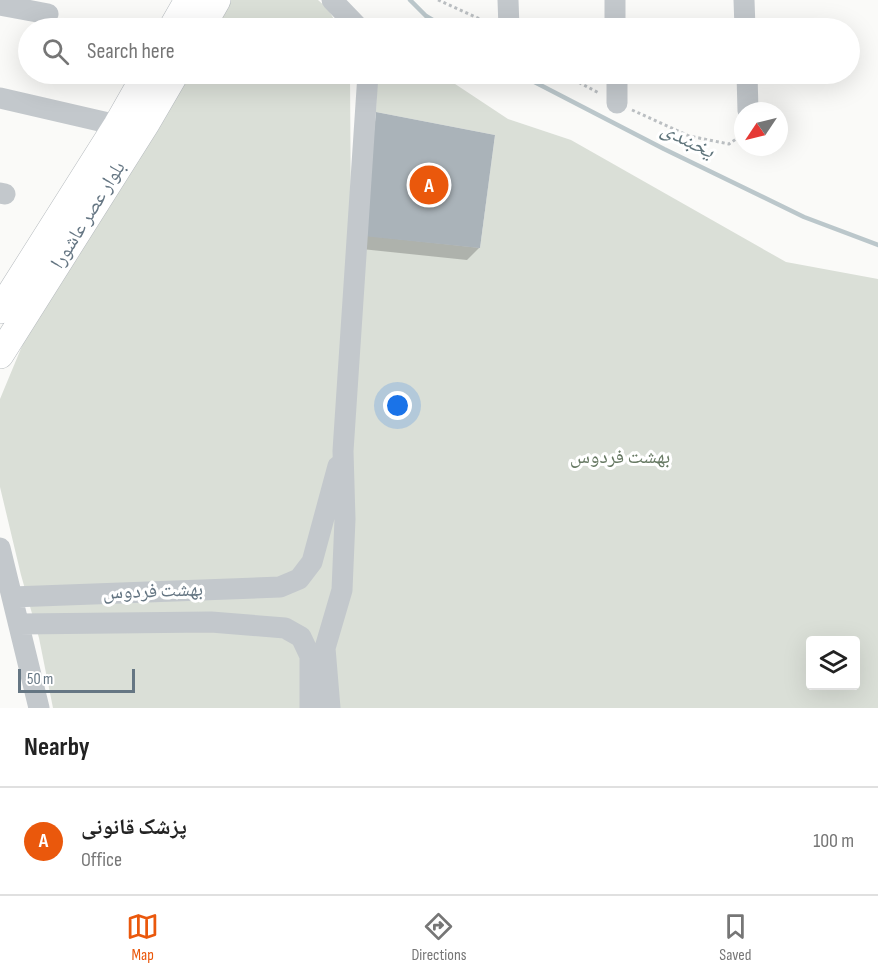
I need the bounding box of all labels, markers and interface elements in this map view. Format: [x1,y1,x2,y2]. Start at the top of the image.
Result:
search box [18,18,860,84]
icon: search [39,35,72,68]
text: Search here [87,38,174,65]
north arrow [734,102,788,156]
water label: یخبندی [657,116,720,164]
street label: بلوار عصر عاشورا [45,157,131,273]
pin: A [410,162,448,207]
your location [383,391,412,420]
park label: بهشت فردوس [570,445,670,469]
street label: بهشت فردوس [102,577,204,605]
map controls [806,636,860,690]
button: layers [806,636,860,690]
scale bar [18,666,135,694]
text: 50 m [27,670,53,689]
text: Nearby [24,732,90,763]
text: پزشک قانونی [81,814,187,841]
text: A [39,829,48,853]
text: 100 m [813,829,854,853]
text: Office [81,848,122,872]
tab: Map [126,910,159,965]
tab: Directions [411,910,467,965]
tab: Saved [719,910,752,965]

